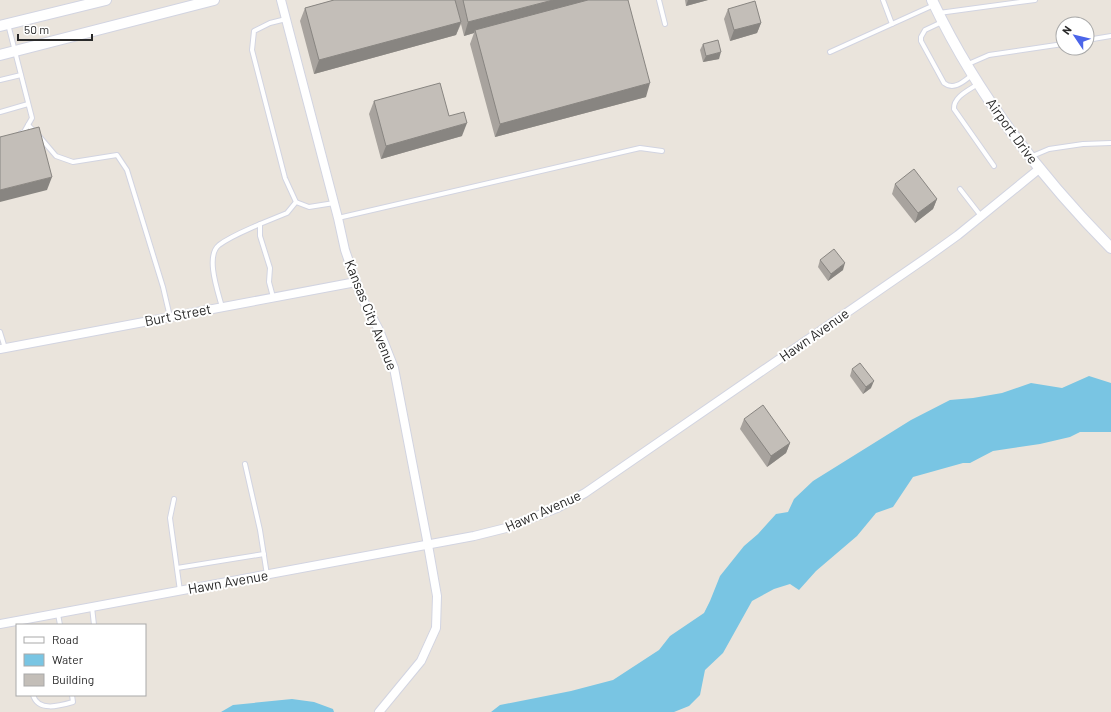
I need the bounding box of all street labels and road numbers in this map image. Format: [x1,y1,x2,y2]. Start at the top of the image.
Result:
street label: Airport Drive [983,95,1042,167]
street label: Kansas City Avenue [342,257,401,373]
street label: Burt Street [143,300,213,329]
street label: Hawn Avenue [776,304,852,365]
street label: Hawn Avenue [502,486,583,535]
street label: Hawn Avenue [186,566,269,597]

